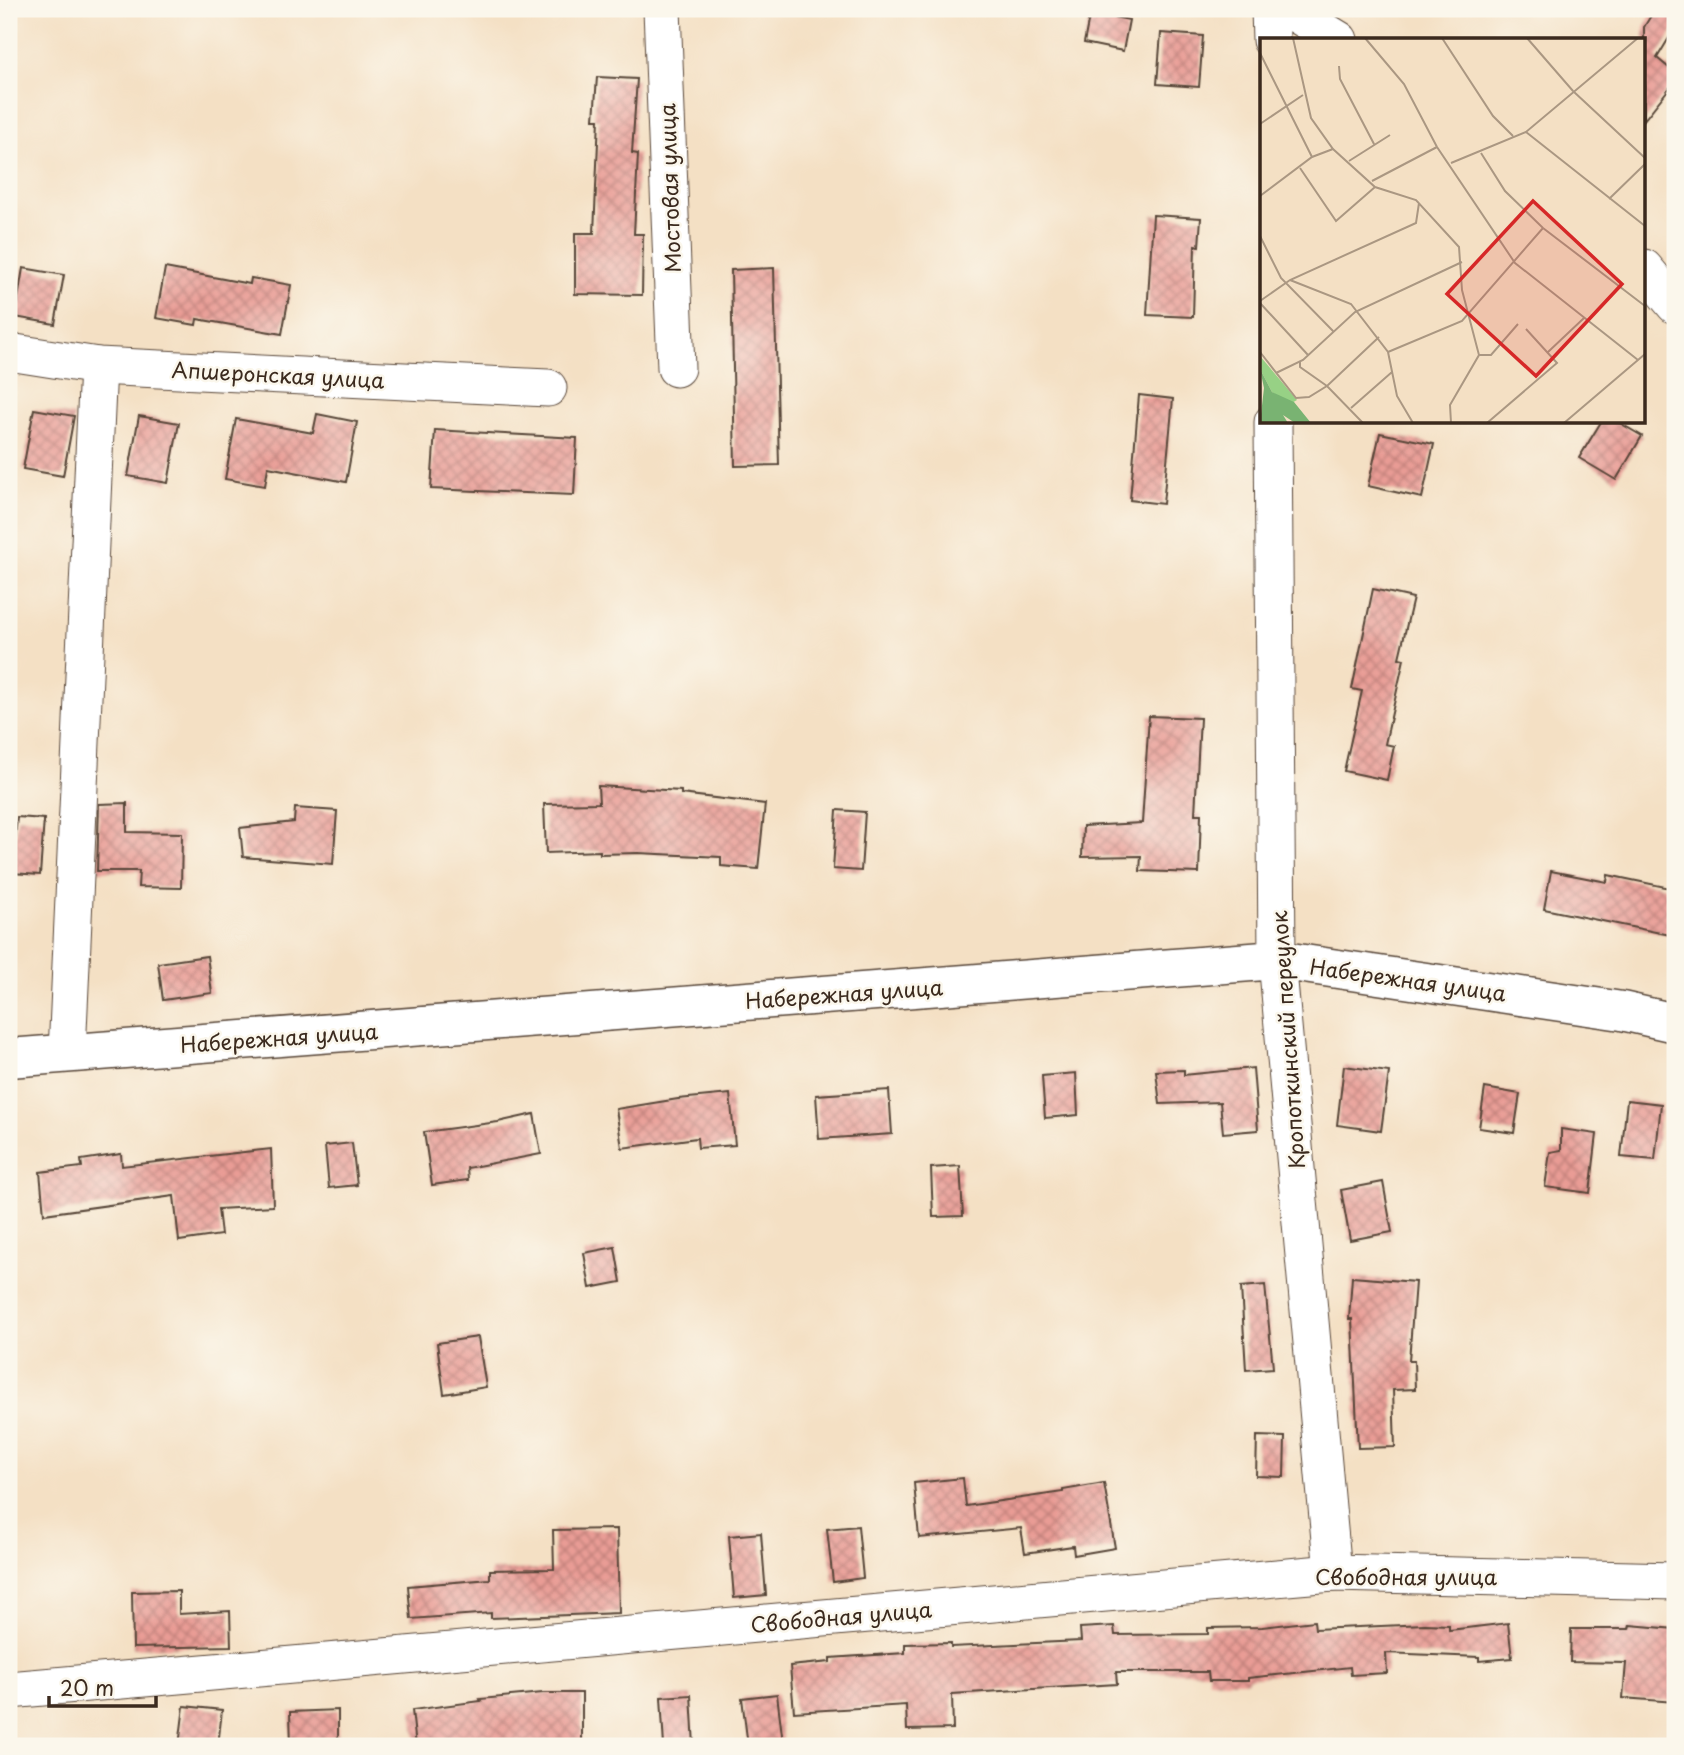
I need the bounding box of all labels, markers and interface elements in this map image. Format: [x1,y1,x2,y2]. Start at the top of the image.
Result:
inset map [1260,38,1646,424]
street label: Мостовая улица [650,102,688,273]
street label: Апшеронская улица [171,352,386,396]
street label: Кропоткинский переулок [1262,909,1312,1170]
street label: Набережная улица [1308,949,1509,1009]
street label: Набережная улица [744,970,945,1016]
street label: Набережная улица [179,1014,380,1060]
street label: Свободная улица [1315,1560,1498,1592]
street label: Свободная улица [749,1592,934,1640]
scale bar [49,1664,156,1708]
text: 20 m [60,1671,114,1703]

